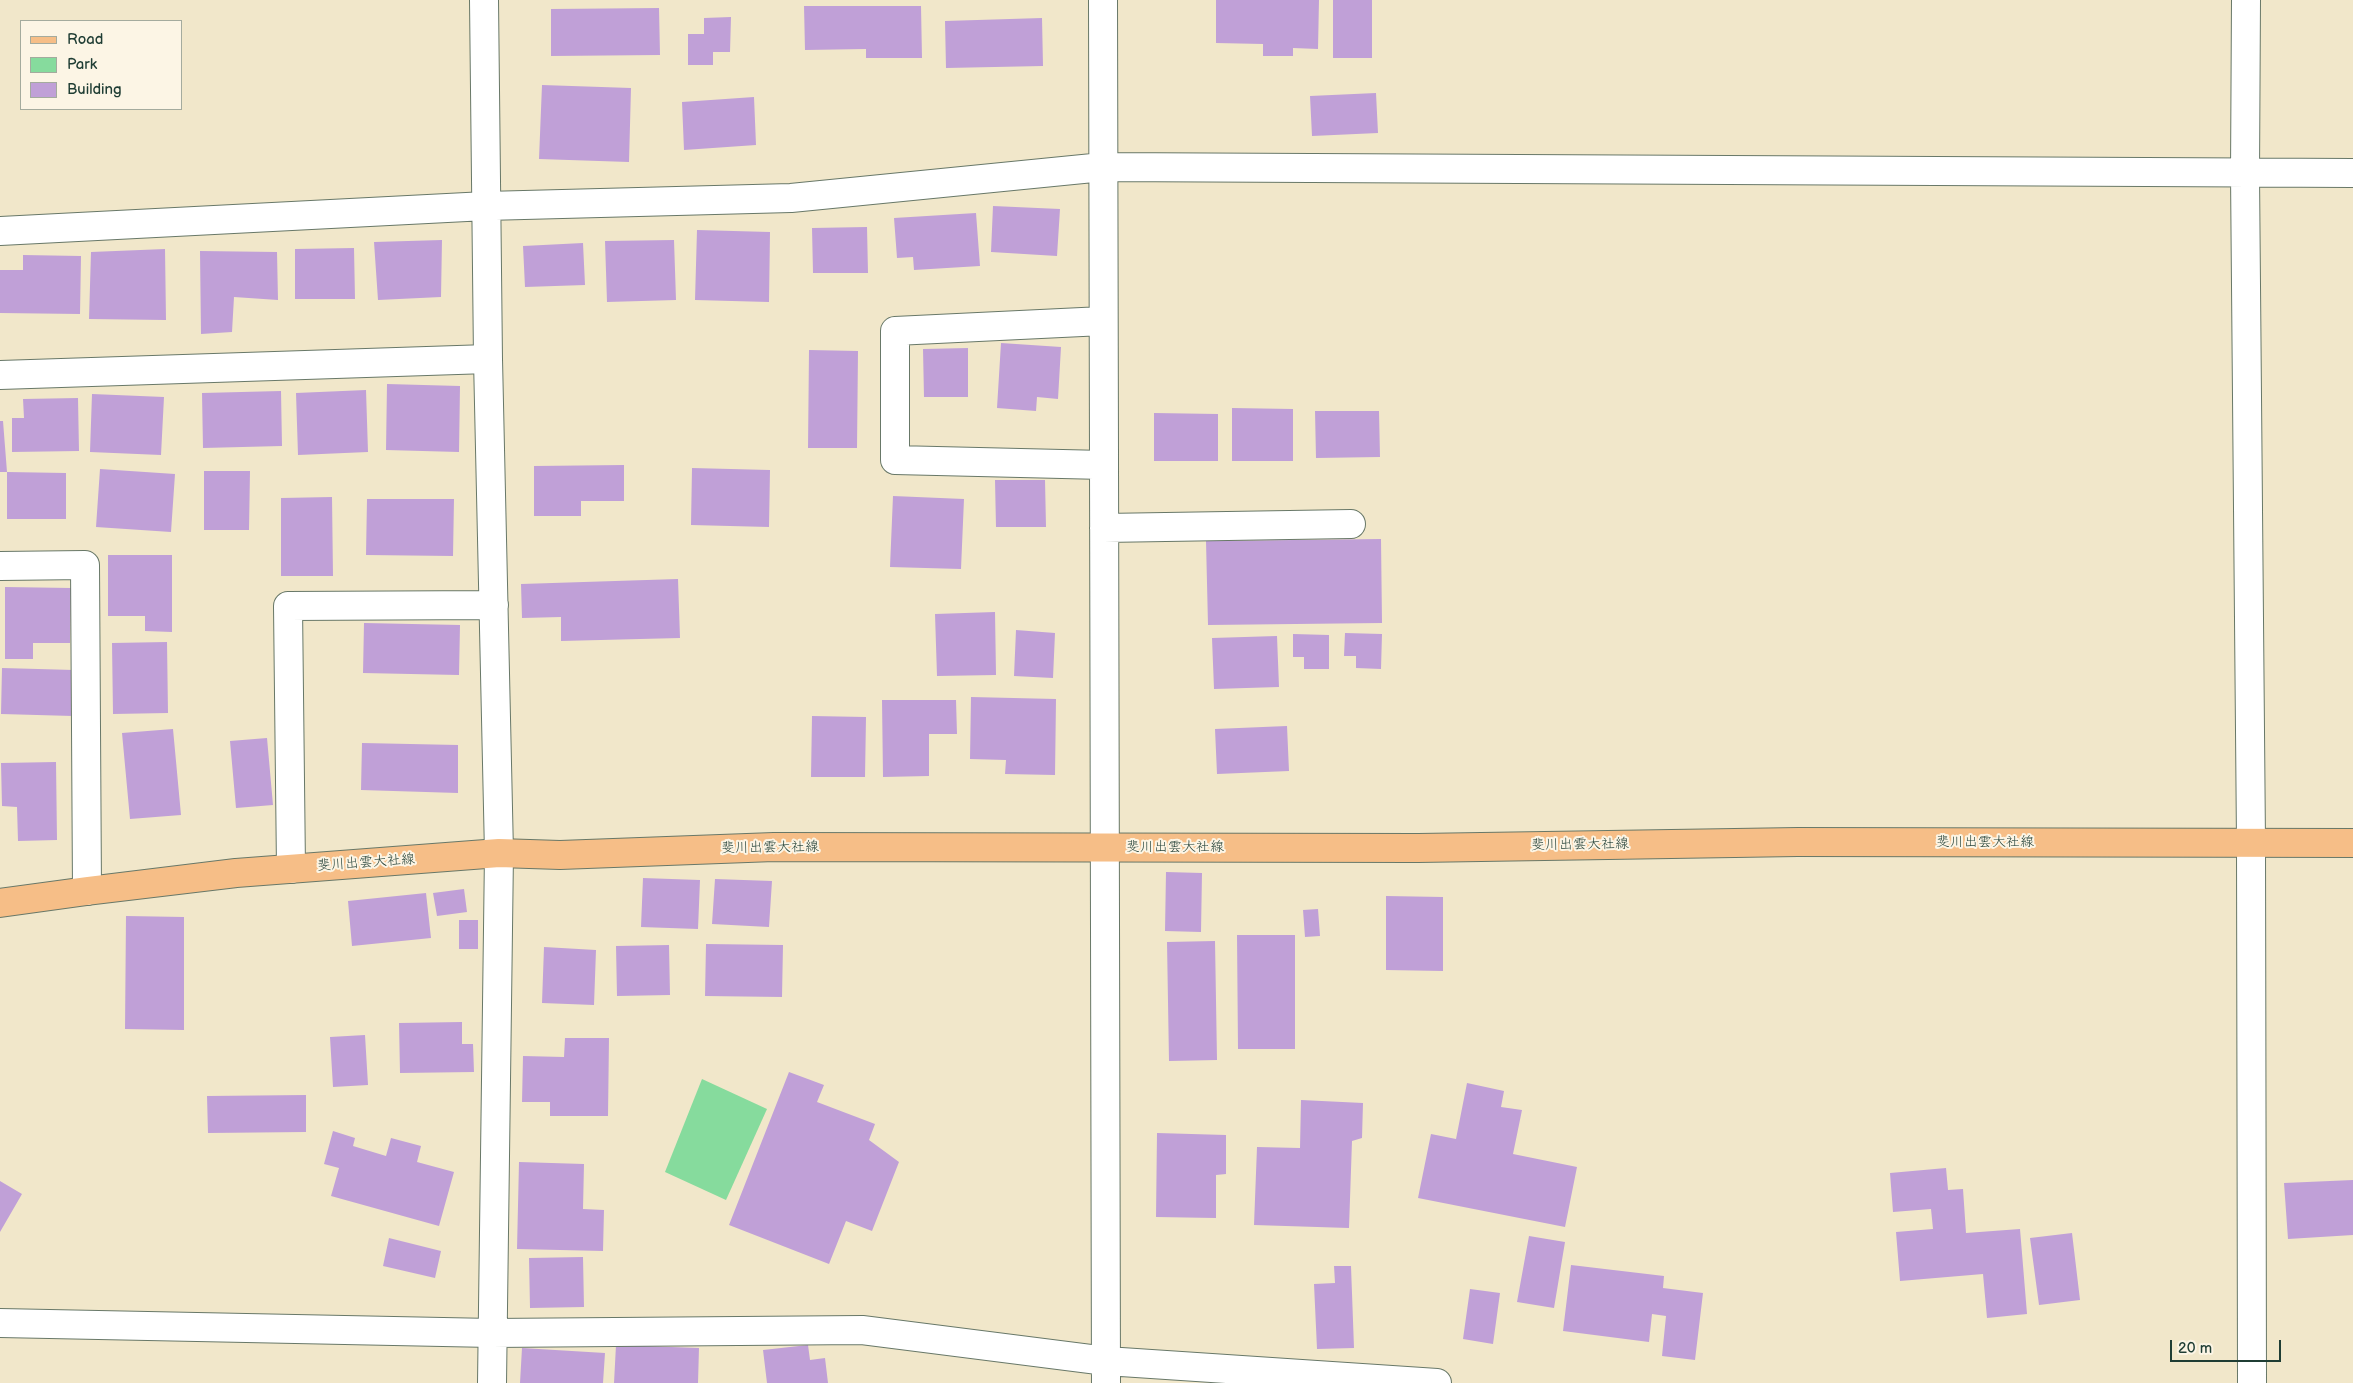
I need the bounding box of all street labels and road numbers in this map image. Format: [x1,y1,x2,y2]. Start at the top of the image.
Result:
street label: 斐川出雲大社線 [1936,834,2034,850]
street label: 斐川出雲大社線 [1531,836,1629,854]
street label: 斐川出雲大社線 [721,839,819,857]
street label: 斐川出雲大社線 [1126,839,1224,855]
street label: 斐川出雲大社線 [317,851,415,875]

